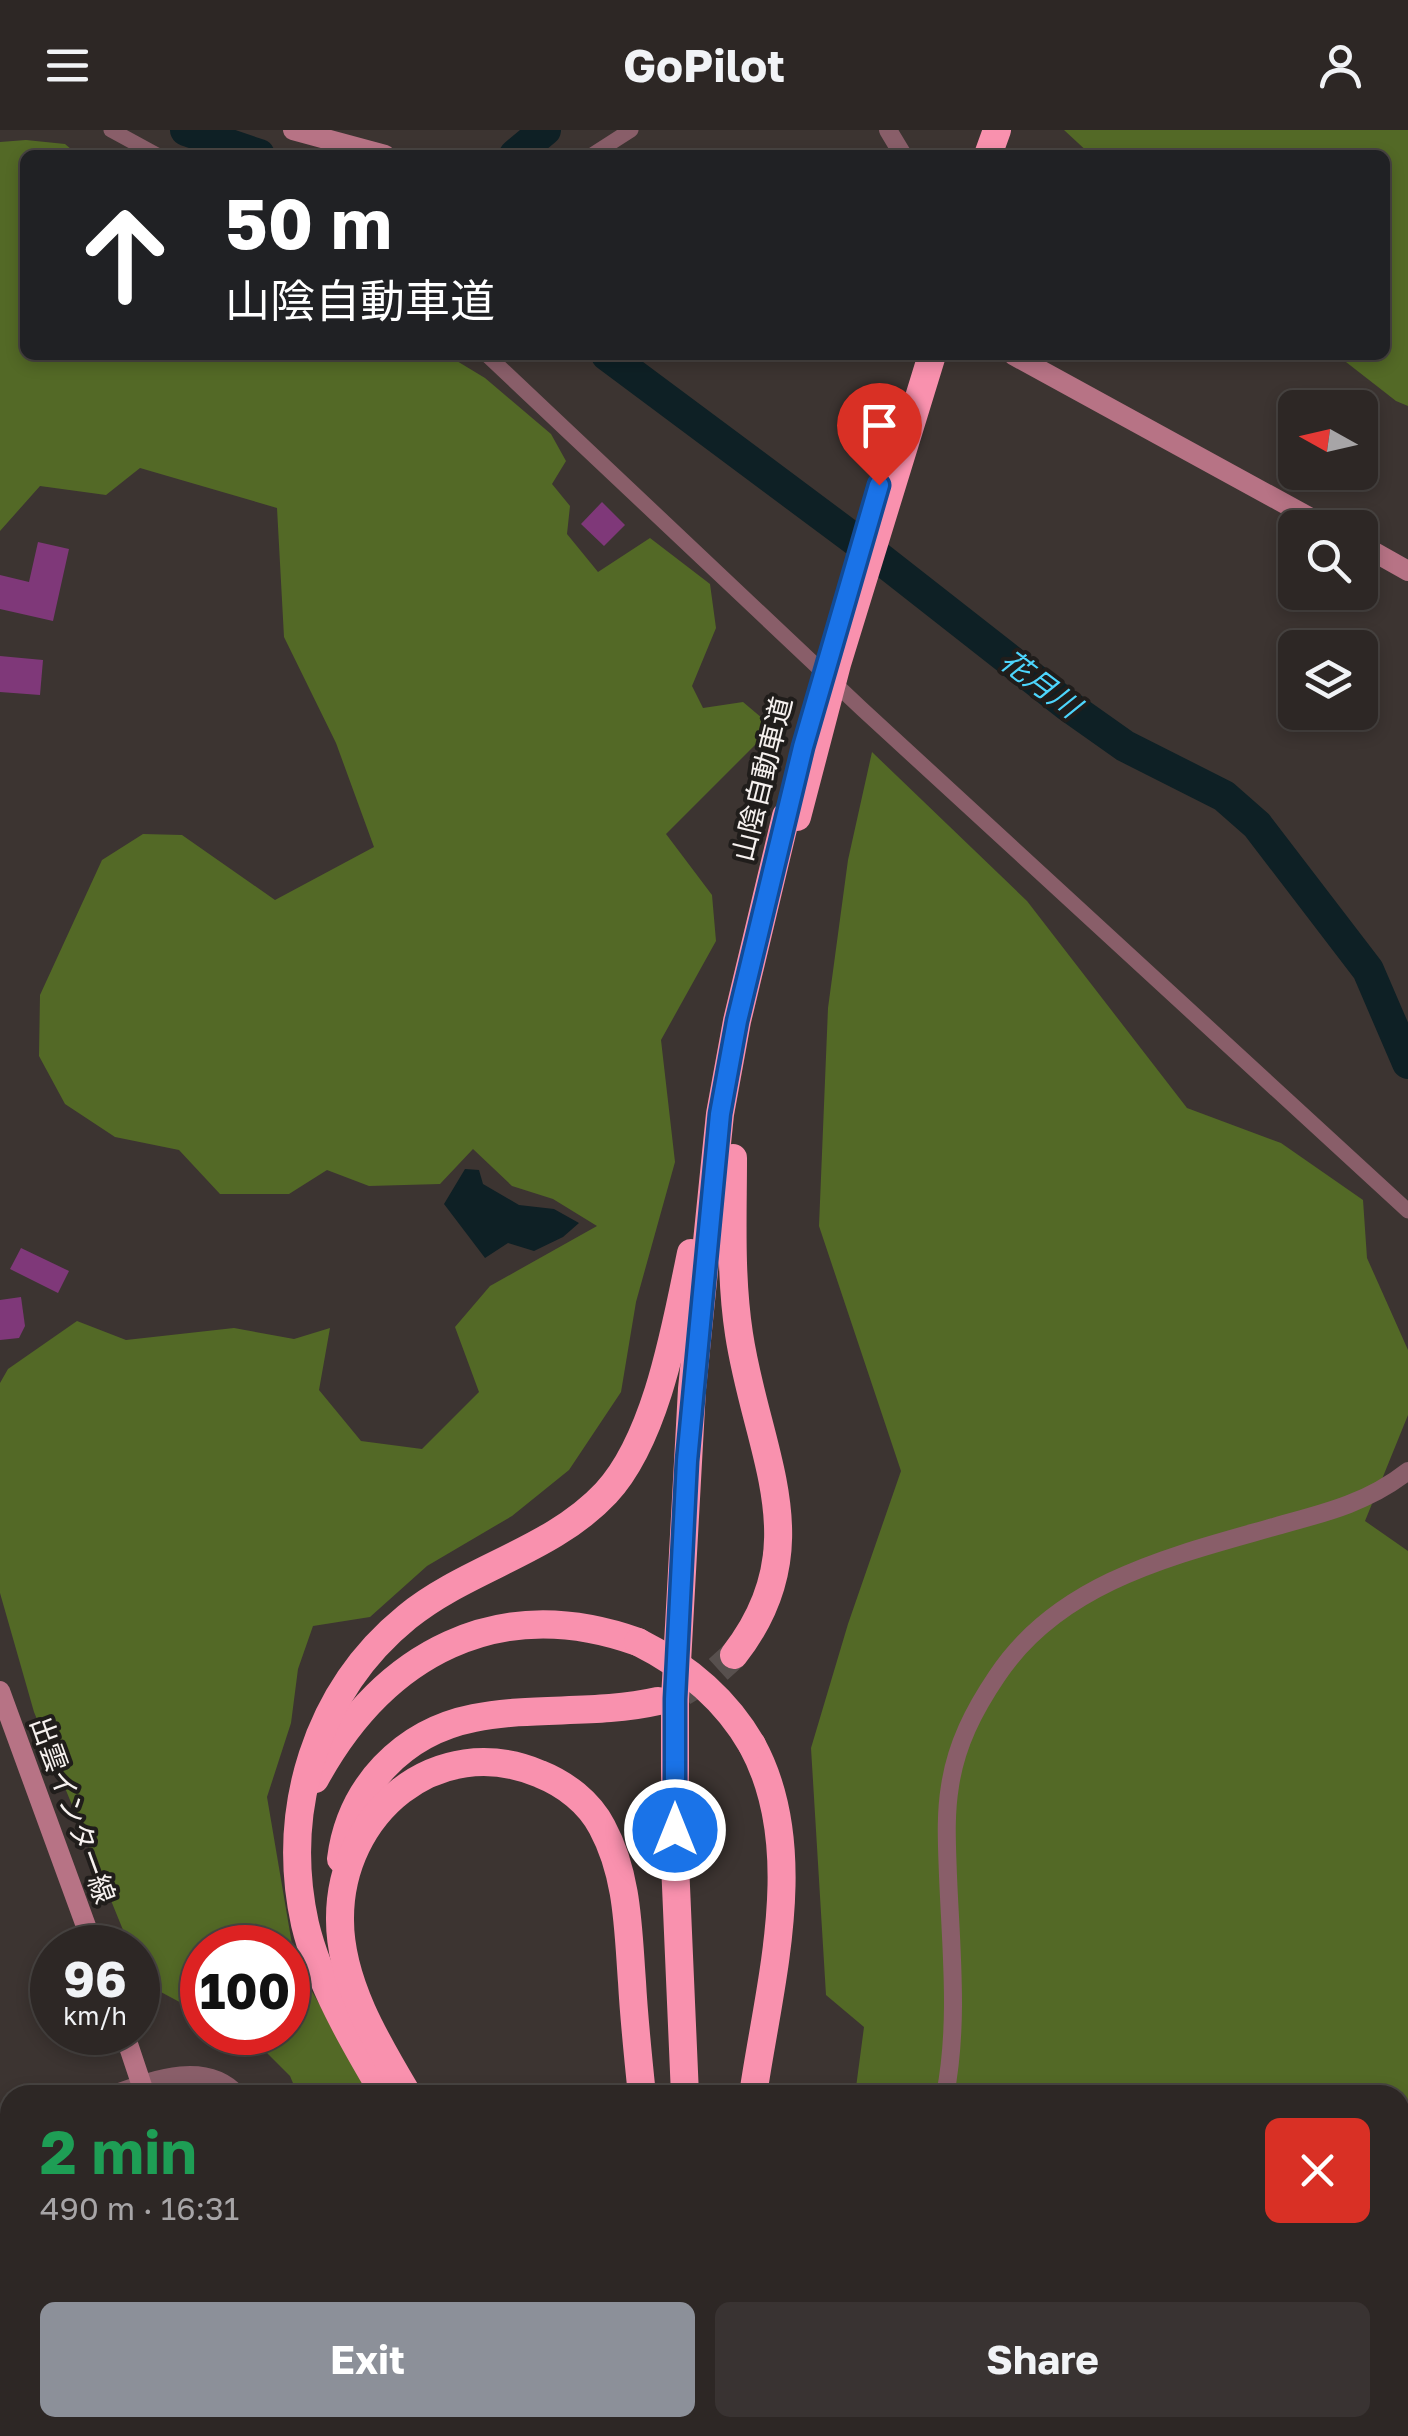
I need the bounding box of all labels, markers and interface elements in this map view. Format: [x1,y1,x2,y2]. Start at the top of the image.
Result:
icon: menu [40,38,95,93]
text: GoPilot [623,38,785,92]
icon: person [1313,38,1368,93]
text: 50 m [225,180,392,264]
icon: ahead [60,190,190,320]
text: 山陰自動車道 [225,273,495,327]
pin [837,383,922,486]
north arrow [1278,390,1378,490]
map controls [1278,390,1378,730]
icon: arrive [852,398,907,453]
button: search [1278,510,1378,610]
button: layers [1278,630,1378,730]
water label: 花月川 [994,642,1090,726]
street label: 山陰自動車道 [725,693,798,864]
street label: 出雲インター線 [24,1712,122,1908]
position arrow [623,1778,727,1882]
speed limit sign: 100 [180,1925,310,2055]
text: 96 [63,1948,127,2008]
text: km/h [63,2000,127,2031]
text: 2 min [40,2115,197,2187]
button: close [1265,2118,1370,2223]
text: 490 m · 16:31 [40,2189,239,2227]
button: Exit [40,2302,695,2417]
button: Share [715,2302,1370,2417]

